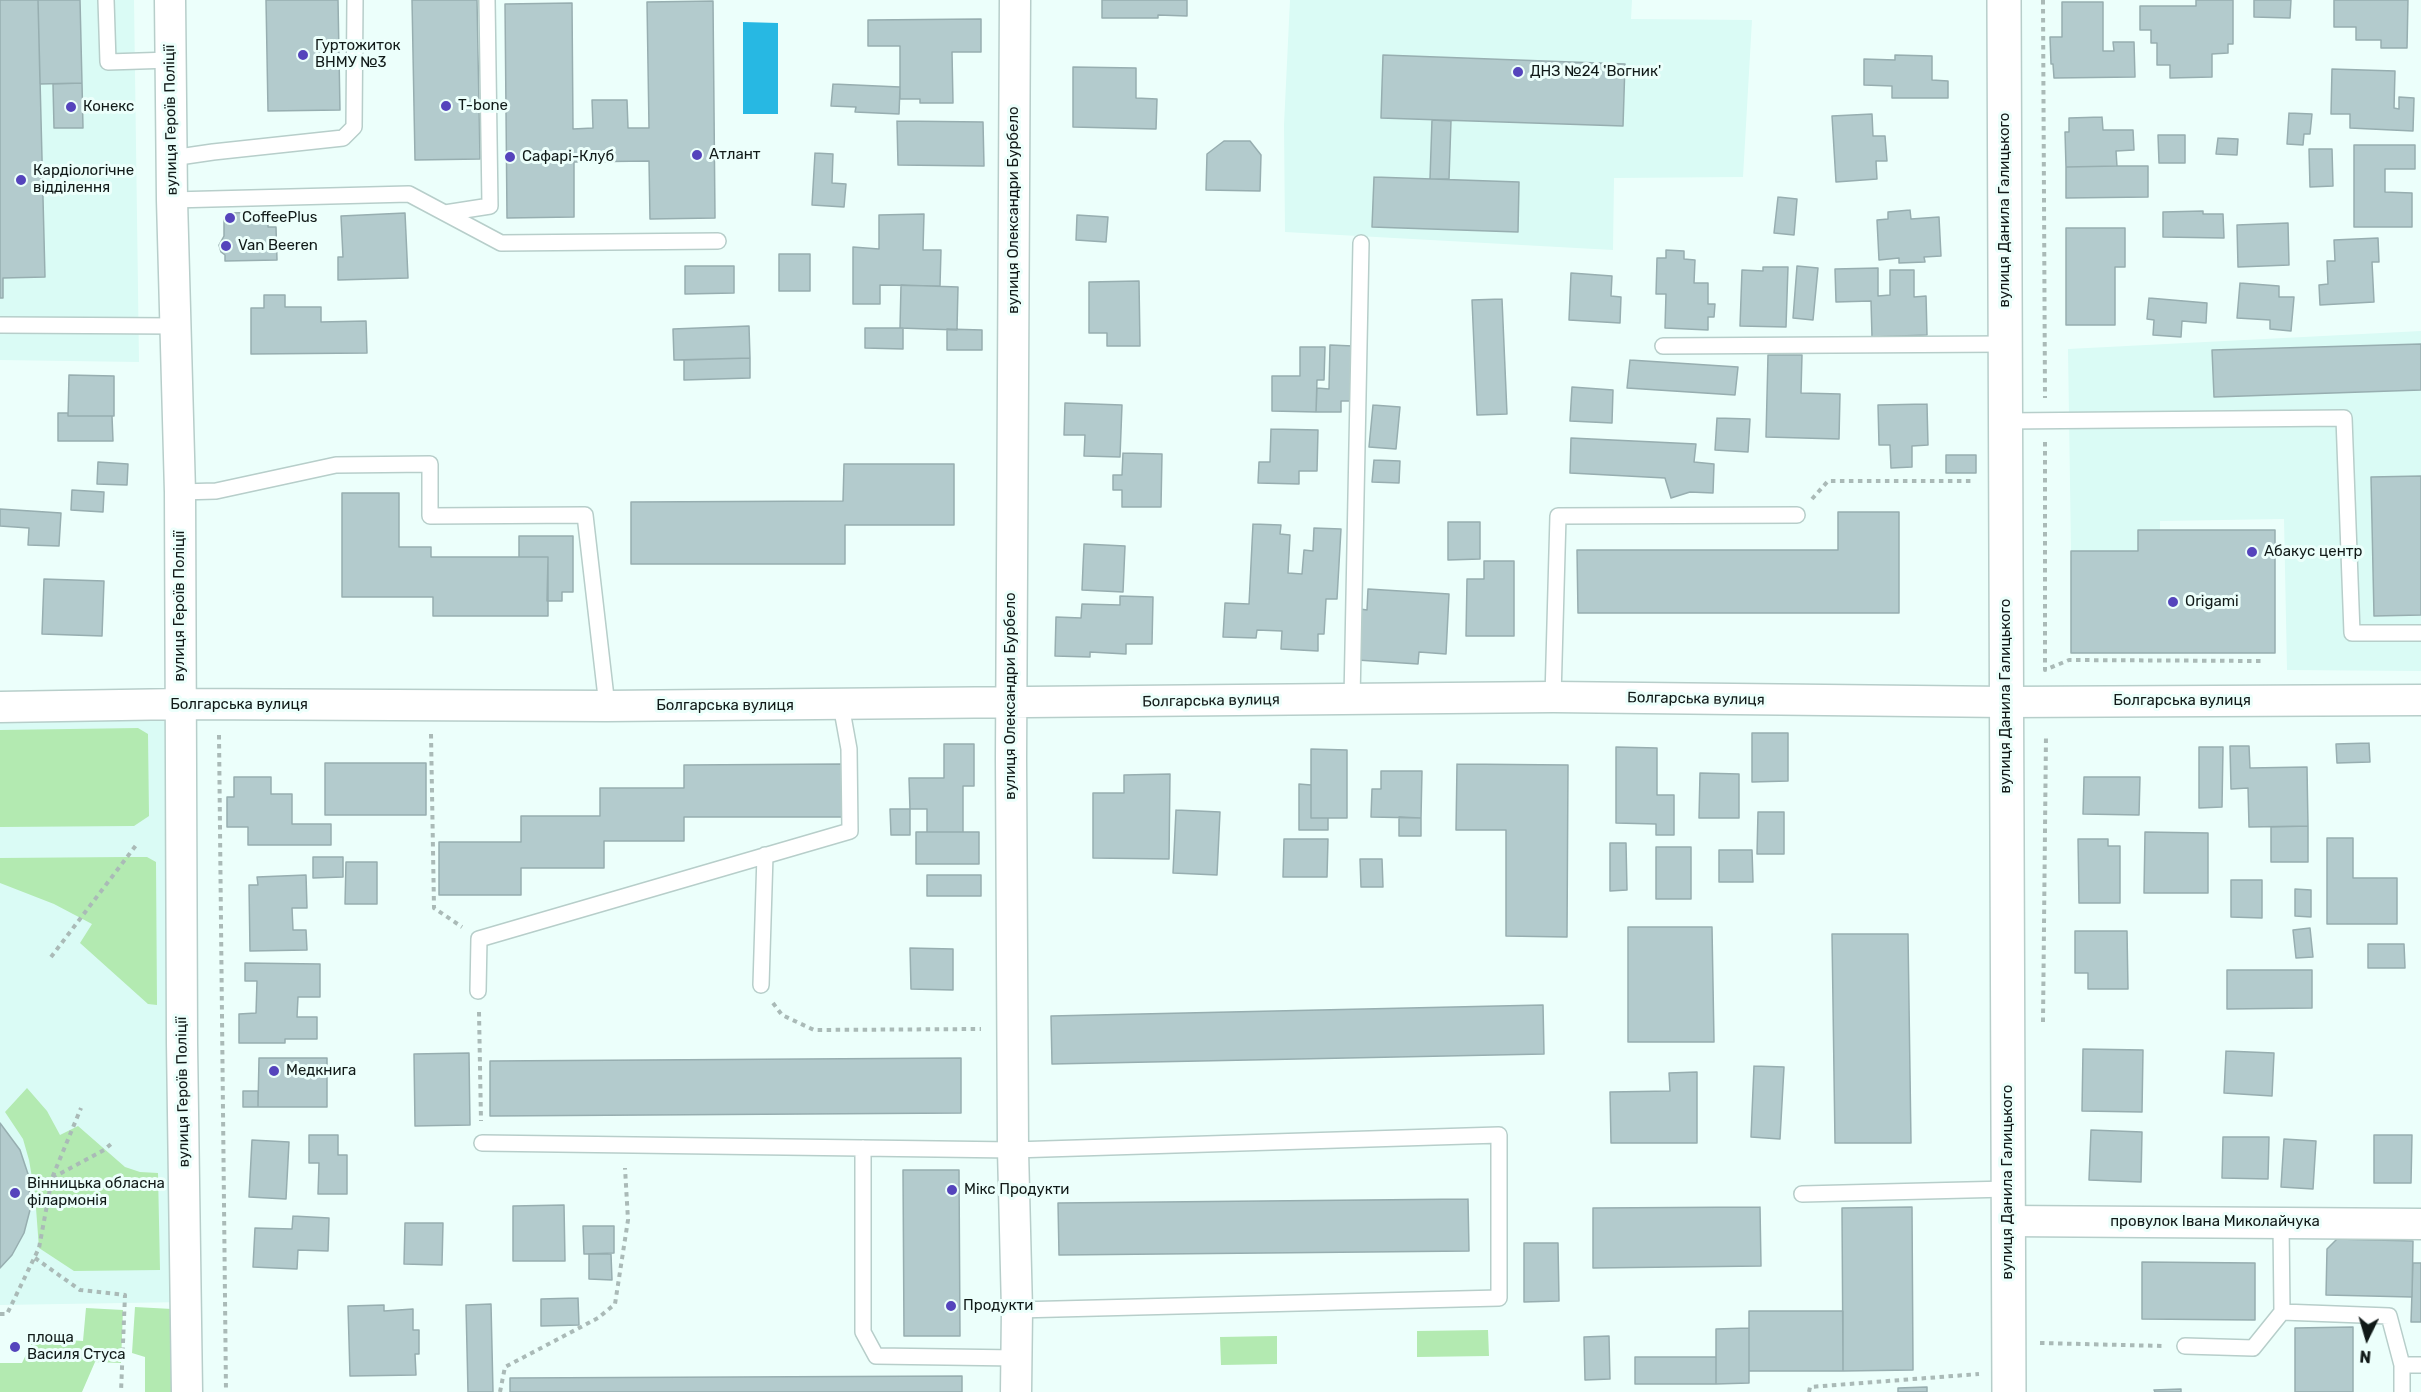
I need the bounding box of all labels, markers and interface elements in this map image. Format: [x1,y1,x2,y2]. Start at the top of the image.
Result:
place label: Гуртожиток ВНМУ №3 [315,37,401,72]
street label: вулиця Героїв Поліції [161,44,181,196]
marker: Гуртожиток ВНМУ №3 [296,48,310,62]
place label: ДНЗ №24 'Вогник' [1530,63,1661,81]
marker: ДНЗ №24 'Вогник' [1511,65,1525,79]
place label: T-bone [458,97,508,115]
place label: Конекс [83,98,134,116]
marker: T-bone [439,99,453,113]
marker: Конекс [64,100,78,114]
street label: вулиця Олександри Бурбело [1005,106,1023,314]
street label: вулиця Данила Галицького [1996,113,2014,307]
place label: Атлант [709,146,761,164]
place label: Сафарі-Клуб [522,148,614,166]
marker: Атлант [690,148,704,162]
marker: Сафарі-Клуб [503,150,517,164]
place label: Кардіологічне відділення [33,162,134,197]
marker: Кардіологічне відділення [14,173,28,187]
place label: CoffeePlus [242,209,317,227]
marker: CoffeePlus [223,211,237,225]
place label: Van Beeren [238,237,318,255]
marker: Van Beeren [219,239,233,253]
street label: вулиця Героїв Поліції [171,531,189,681]
place label: Абакус центр [2264,543,2362,561]
marker: Абакус центр [2245,545,2259,559]
street label: вулиця Олександри Бурбело [1002,592,1020,800]
place label: Origami [2185,593,2239,611]
marker: Origami [2166,595,2180,609]
street label: вулиця Данила Галицького [1997,599,2015,793]
street label: Болгарська вулиця [1627,689,1765,709]
street label: Болгарська вулиця [1142,691,1280,711]
street label: Болгарська вулиця [2113,692,2251,710]
street label: Болгарська вулиця [170,696,308,714]
street label: Болгарська вулиця [656,697,794,715]
street label: вулиця Героїв Поліції [173,1016,193,1168]
place label: Медкнига [286,1062,356,1080]
marker: Медкнига [267,1064,281,1078]
street label: вулиця Данила Галицького [1999,1085,2017,1279]
place label: Вінницька обласна філармонія [27,1175,165,1210]
place label: Мікс Продукти [964,1181,1070,1199]
marker: Мікс Продукти [945,1183,959,1197]
marker: Вінницька обласна філармонія [8,1186,22,1200]
street label: провулок Івана Миколайчука [2110,1213,2320,1231]
place label: Продукти [963,1297,1033,1315]
marker: Продукти [944,1299,958,1313]
north arrow [2337,1308,2397,1368]
place label: площа Василя Стуса [27,1329,125,1364]
marker: площа Василя Стуса [8,1340,22,1354]
text: N [2359,1346,2372,1366]

